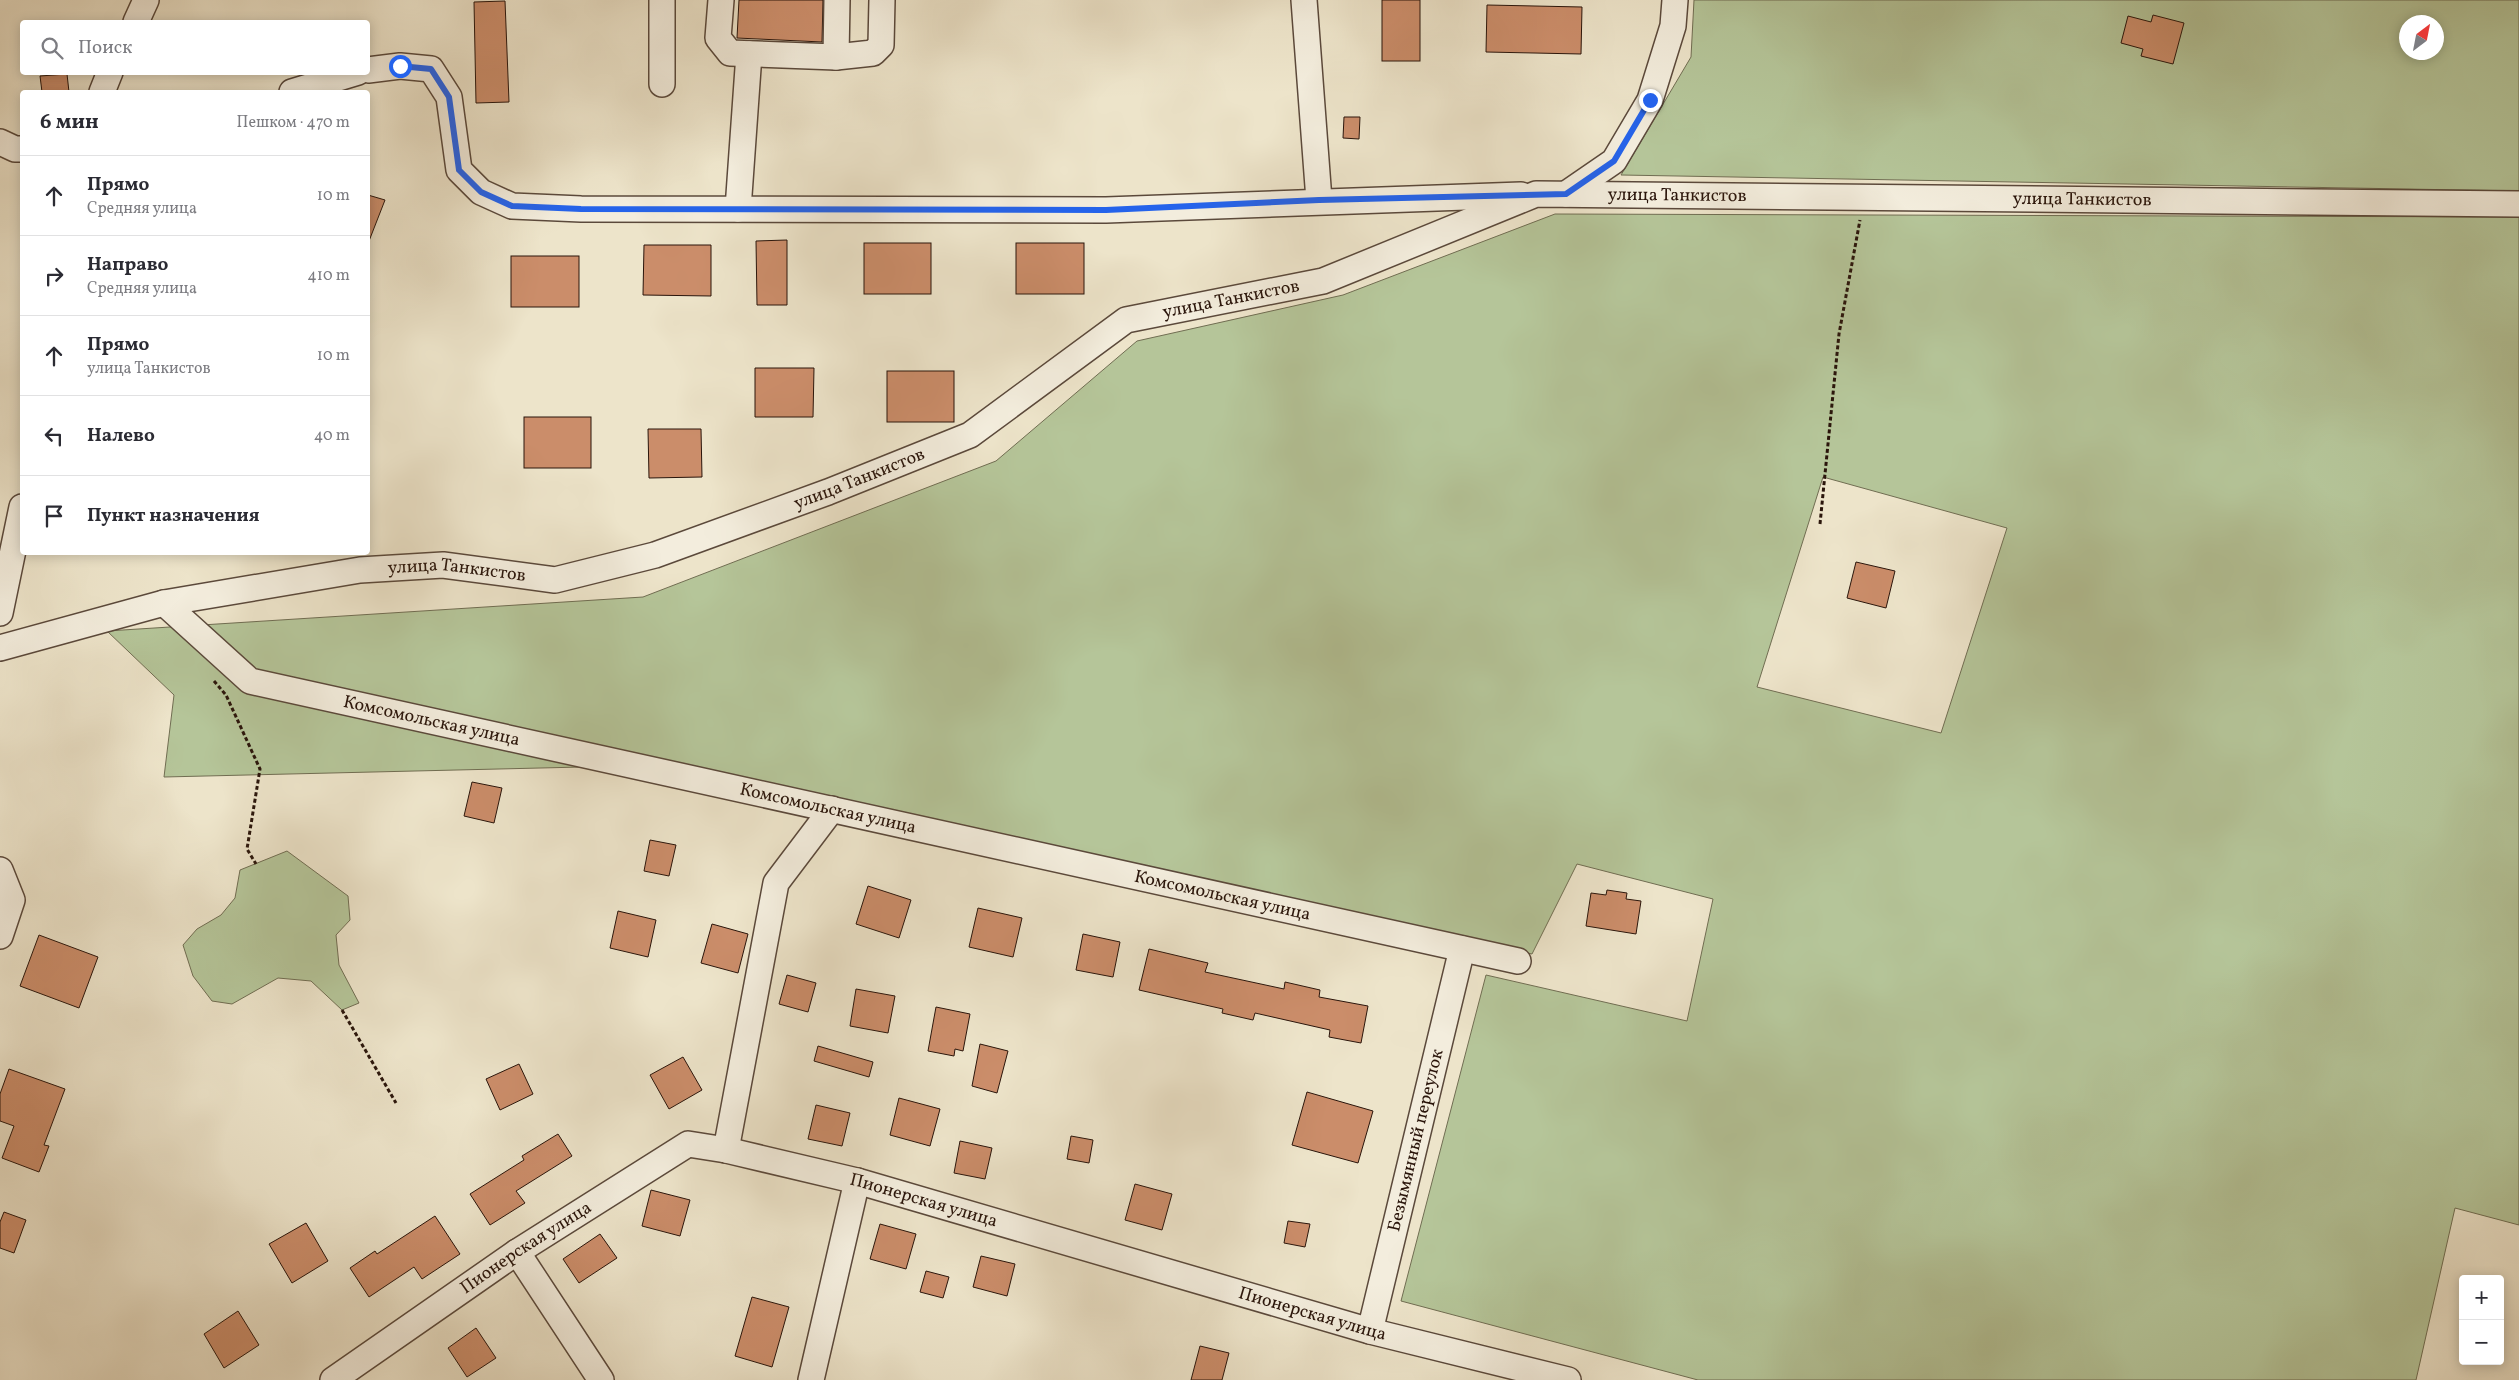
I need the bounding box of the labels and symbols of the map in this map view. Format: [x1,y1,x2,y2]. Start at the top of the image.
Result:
north arrow [2399,15,2444,60]
route start [389,55,412,78]
route end [1639,89,1662,112]
street label: улица Танкистов [1607,182,1747,209]
street label: улица Танкистов [2012,186,2152,213]
street label: улица Танкистов [1160,273,1302,325]
street label: улица Танкистов [790,442,929,516]
street label: улица Танкистов [387,552,527,588]
street label: Комсомольская улица [341,689,522,753]
street label: Комсомольская улица [737,777,919,840]
street label: Комсомольская улица [1132,864,1313,927]
street label: Безымянный переулок [1382,1046,1450,1234]
street label: Пионерская улица [847,1167,1001,1234]
street label: Пионерская улица [455,1195,597,1300]
street label: Пионерская улица [1236,1281,1389,1347]

